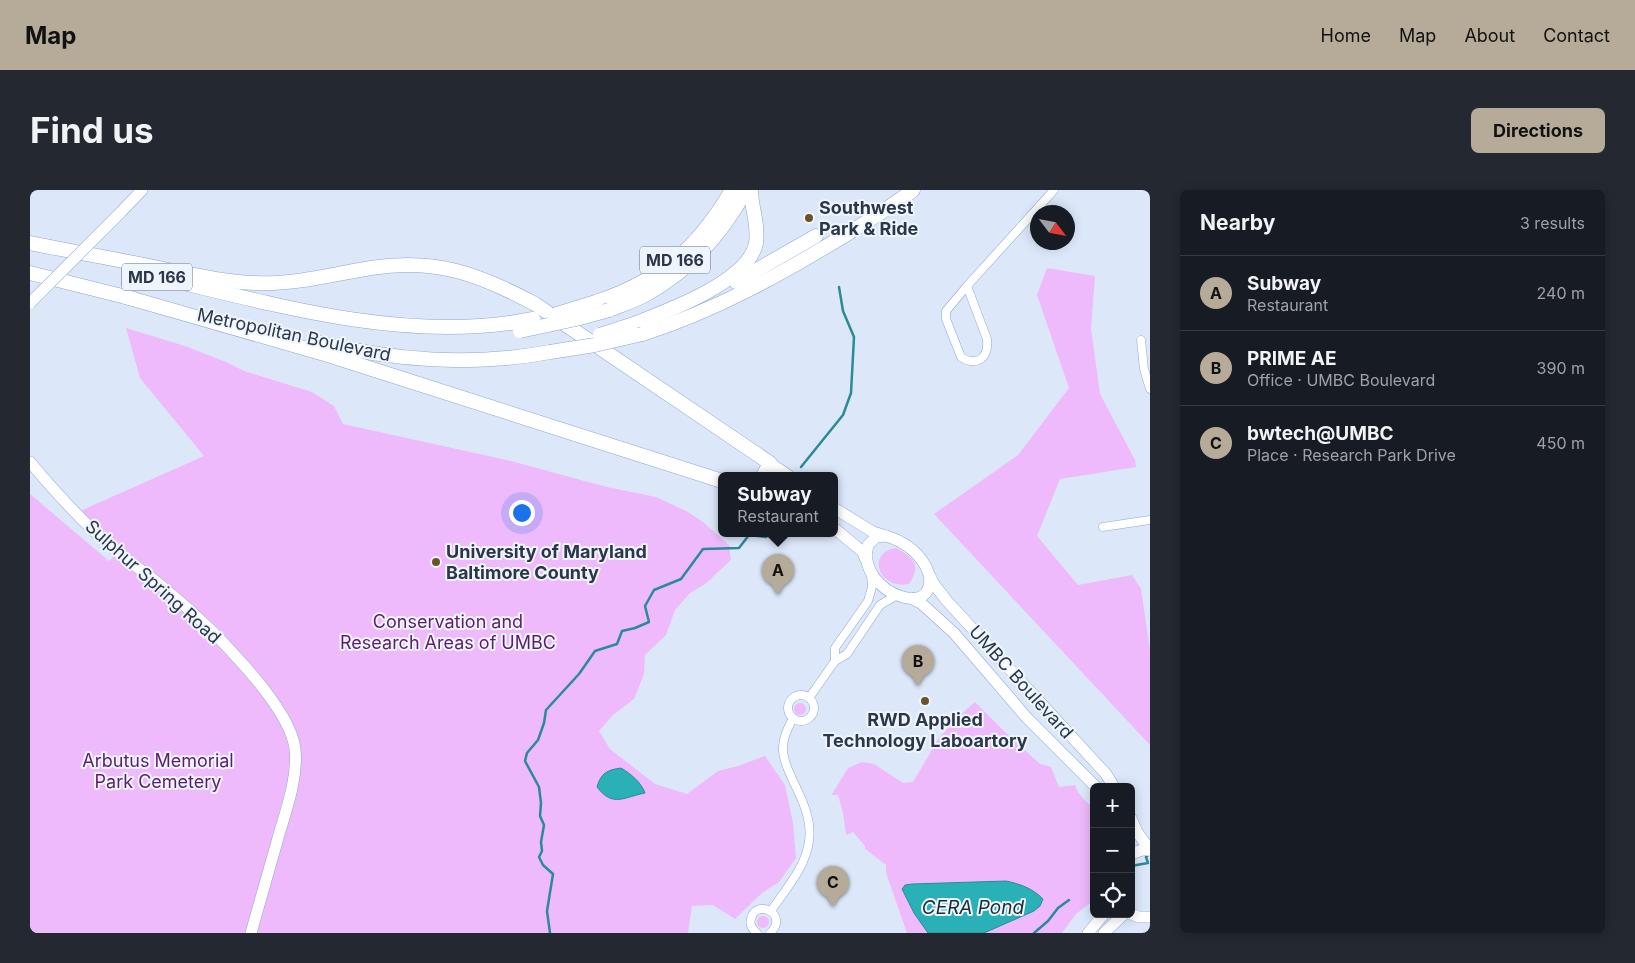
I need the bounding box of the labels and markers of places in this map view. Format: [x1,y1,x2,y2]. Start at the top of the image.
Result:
place label: Southwest Park & Ride [819,197,919,239]
marker: Southwest Park & Ride [803,212,815,224]
place label: University of Maryland Baltimore County [446,541,647,583]
pin: A [762,554,794,595]
marker: University of Maryland Baltimore County [430,556,442,568]
pin: B [902,645,934,686]
marker: RWD Applied Technology Laboartory [919,695,931,707]
place label: RWD Applied Technology Laboartory [823,709,1028,751]
pin: C [817,866,849,907]

